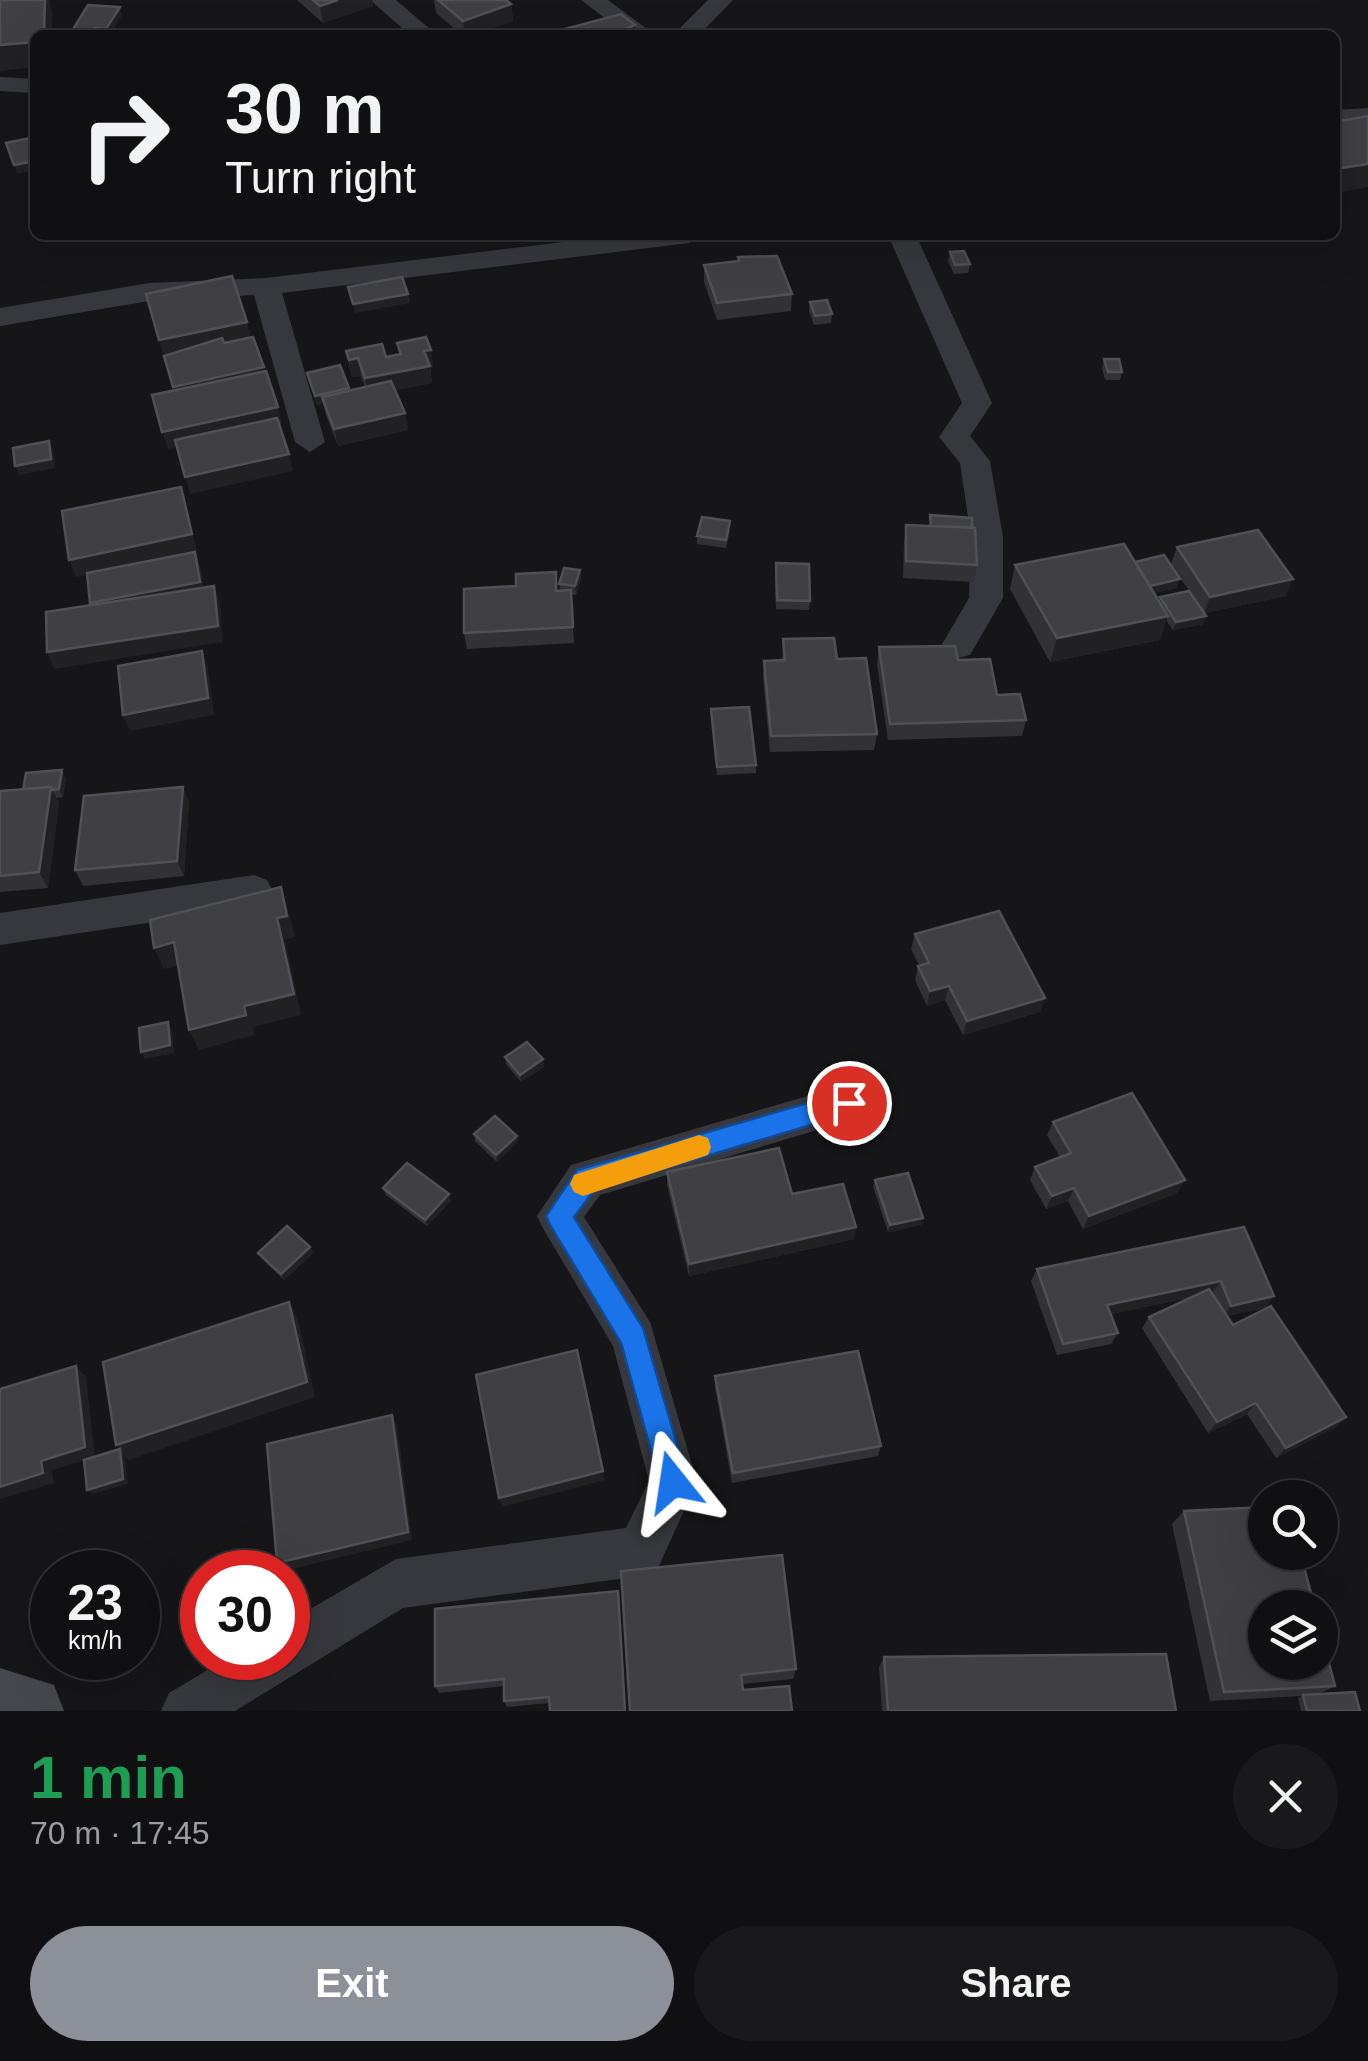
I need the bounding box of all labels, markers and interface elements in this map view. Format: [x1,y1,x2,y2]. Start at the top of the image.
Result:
icon: right [60,70,190,200]
text: 30 m [225,70,385,148]
text: Turn right [225,152,416,203]
pin [807,1061,892,1146]
icon: arrive [822,1076,877,1131]
position arrow [621,1430,725,1534]
map controls [1248,1480,1338,1680]
button: search [1248,1480,1338,1570]
speed limit sign: 30 [180,1550,310,1680]
text: 23 [67,1575,123,1631]
button: layers [1248,1590,1338,1680]
text: km/h [68,1626,122,1654]
text: 1 min [30,1744,187,1811]
button: close [1233,1744,1338,1849]
text: 70 m · 17:45 [30,1815,210,1851]
button: Exit [30,1926,674,2041]
button: Share [694,1926,1338,2041]

